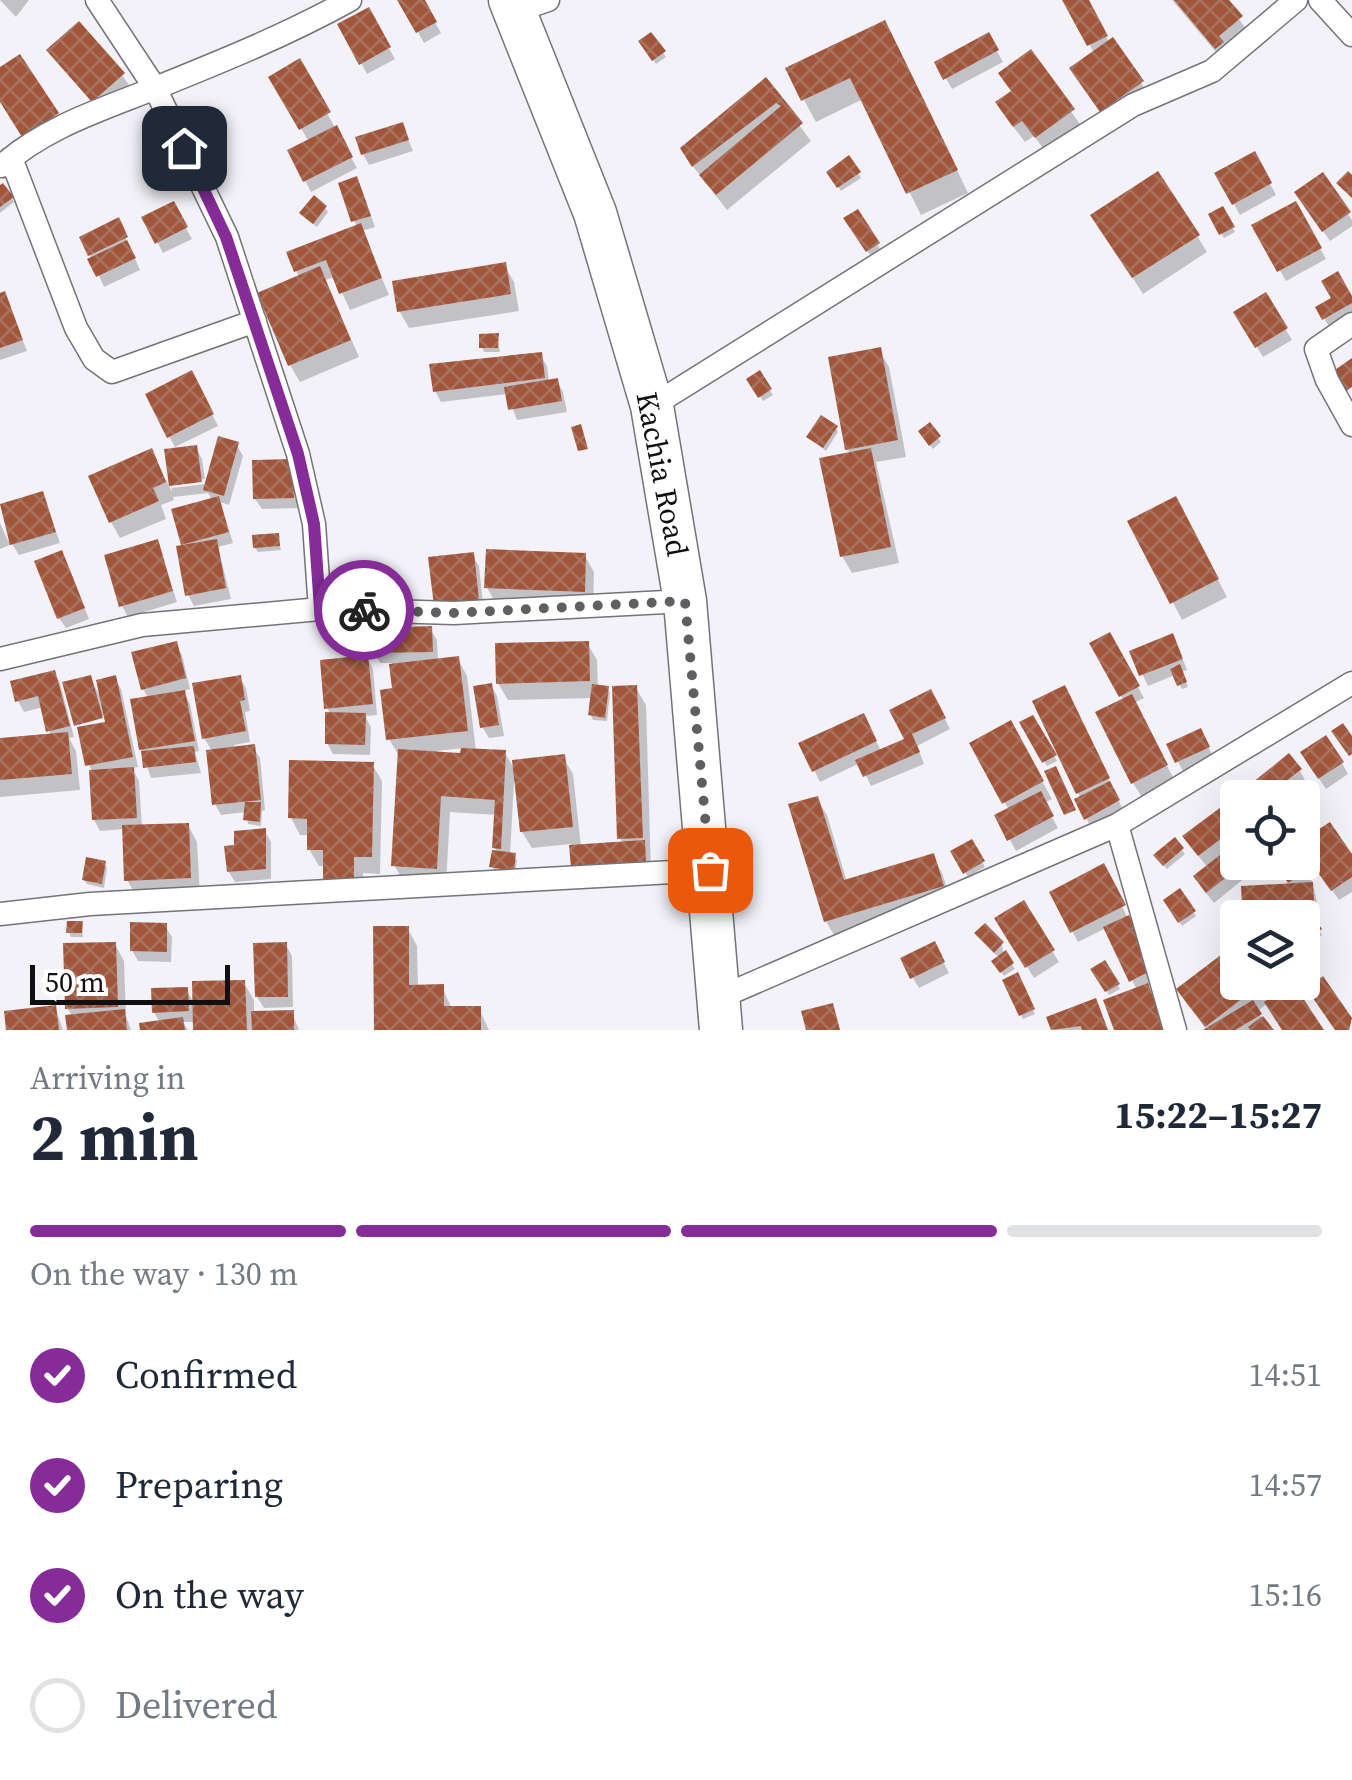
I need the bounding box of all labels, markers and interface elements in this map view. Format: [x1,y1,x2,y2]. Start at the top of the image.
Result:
pin [142,106,227,191]
icon: home [157,121,212,176]
street label: Kachia Road [626,388,698,560]
courier [314,560,414,660]
icon: bike [337,583,392,638]
map controls [1220,780,1320,1000]
button: locate [1220,780,1320,880]
pin [668,828,753,913]
icon: bag [683,843,738,898]
button: layers [1220,900,1320,1000]
scale bar [30,960,230,1004]
text: 50 m [45,963,105,1001]
text: Arriving in [30,1056,185,1100]
text: 15:22–15:27 [1114,1089,1322,1141]
text: 2 min [30,1093,199,1182]
text: On the way · 130 m [30,1252,298,1296]
icon: check [30,1348,85,1403]
text: Confirmed [115,1349,297,1401]
text: 14:51 [1248,1353,1322,1397]
icon: check [30,1458,85,1513]
text: Preparing [115,1459,283,1511]
text: 14:57 [1248,1463,1322,1507]
icon: check [30,1568,85,1623]
text: On the way [115,1569,304,1621]
text: 15:16 [1248,1573,1322,1617]
text: Delivered [115,1679,278,1731]

